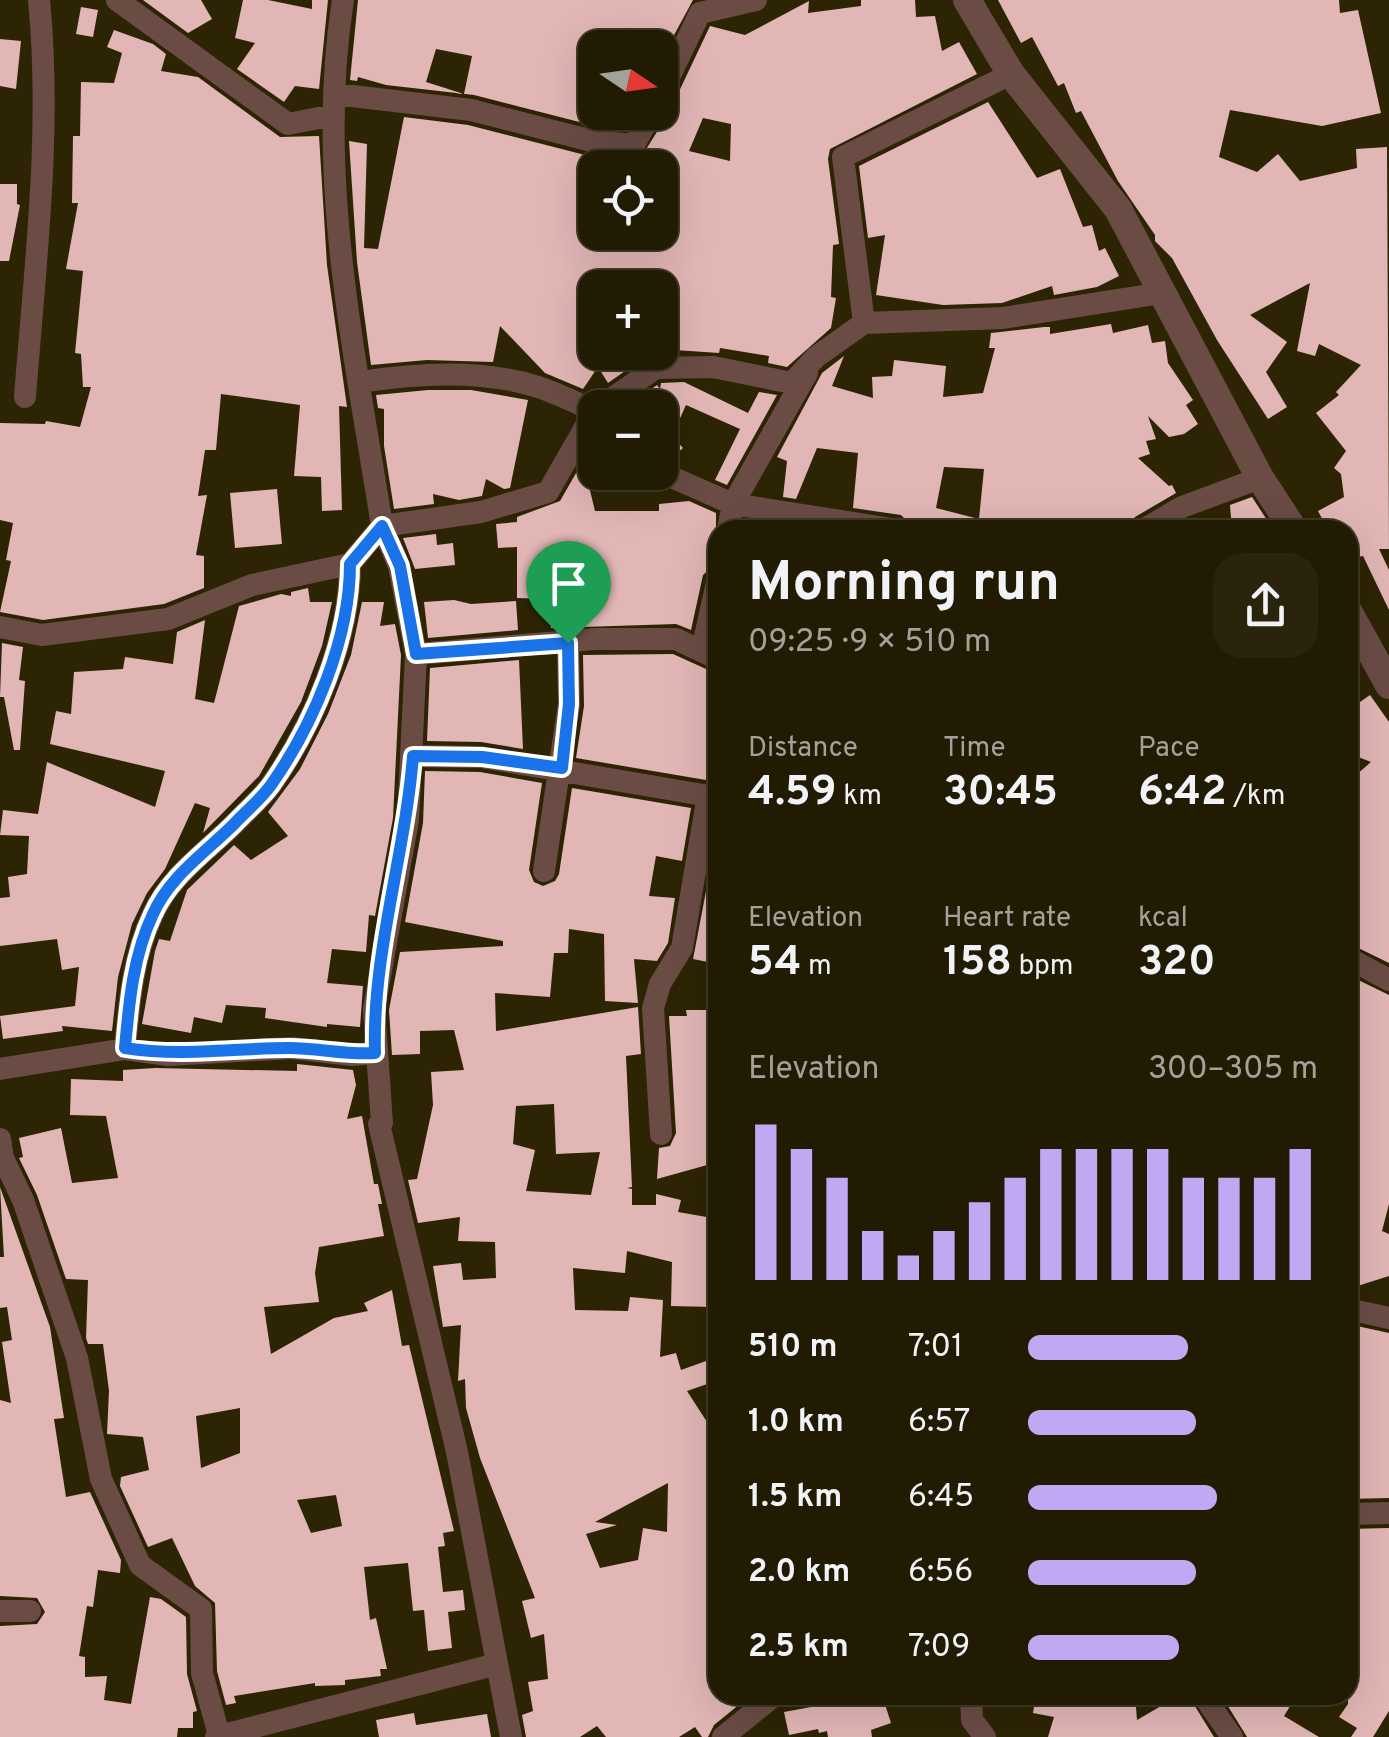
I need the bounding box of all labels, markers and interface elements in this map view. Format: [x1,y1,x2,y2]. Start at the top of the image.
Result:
north arrow [578,30,678,130]
map controls [578,30,678,490]
button: locate [578,150,678,250]
button: + [578,270,678,370]
button: − [578,390,678,490]
pin [526,541,611,644]
text: Morning run [748,550,1060,620]
button: share [1213,553,1318,658]
icon: arrive [541,556,596,611]
text: 09:25 · 9 × 510 m [748,623,991,663]
text: Distance [748,731,858,767]
text: Time [943,731,1006,767]
text: Pace [1138,731,1200,767]
text: 4.59 [748,767,837,820]
text: 30:45 [943,767,1058,820]
text: 6:42 [1138,767,1227,820]
text: km [837,779,882,815]
text: /km [1227,779,1286,815]
text: Elevation [748,901,863,937]
text: Heart rate [943,901,1071,937]
text: kcal [1138,901,1188,937]
text: 54 [748,937,802,990]
text: 158 [943,937,1012,990]
text: 320 [1138,937,1216,990]
text: m [802,949,832,985]
text: bpm [1012,949,1073,985]
text: Elevation [748,1050,880,1090]
text: 300–305 m [1148,1050,1318,1090]
text: 510 m [748,1328,837,1368]
text: 7:01 [908,1328,963,1368]
text: 1.0 km [748,1403,844,1443]
text: 6:57 [908,1403,971,1443]
text: 1.5 km [748,1478,842,1518]
text: 6:45 [908,1478,974,1518]
text: 2.0 km [748,1553,850,1593]
text: 6:56 [908,1553,973,1593]
text: 2.5 km [748,1628,849,1668]
text: 7:09 [908,1628,970,1668]

